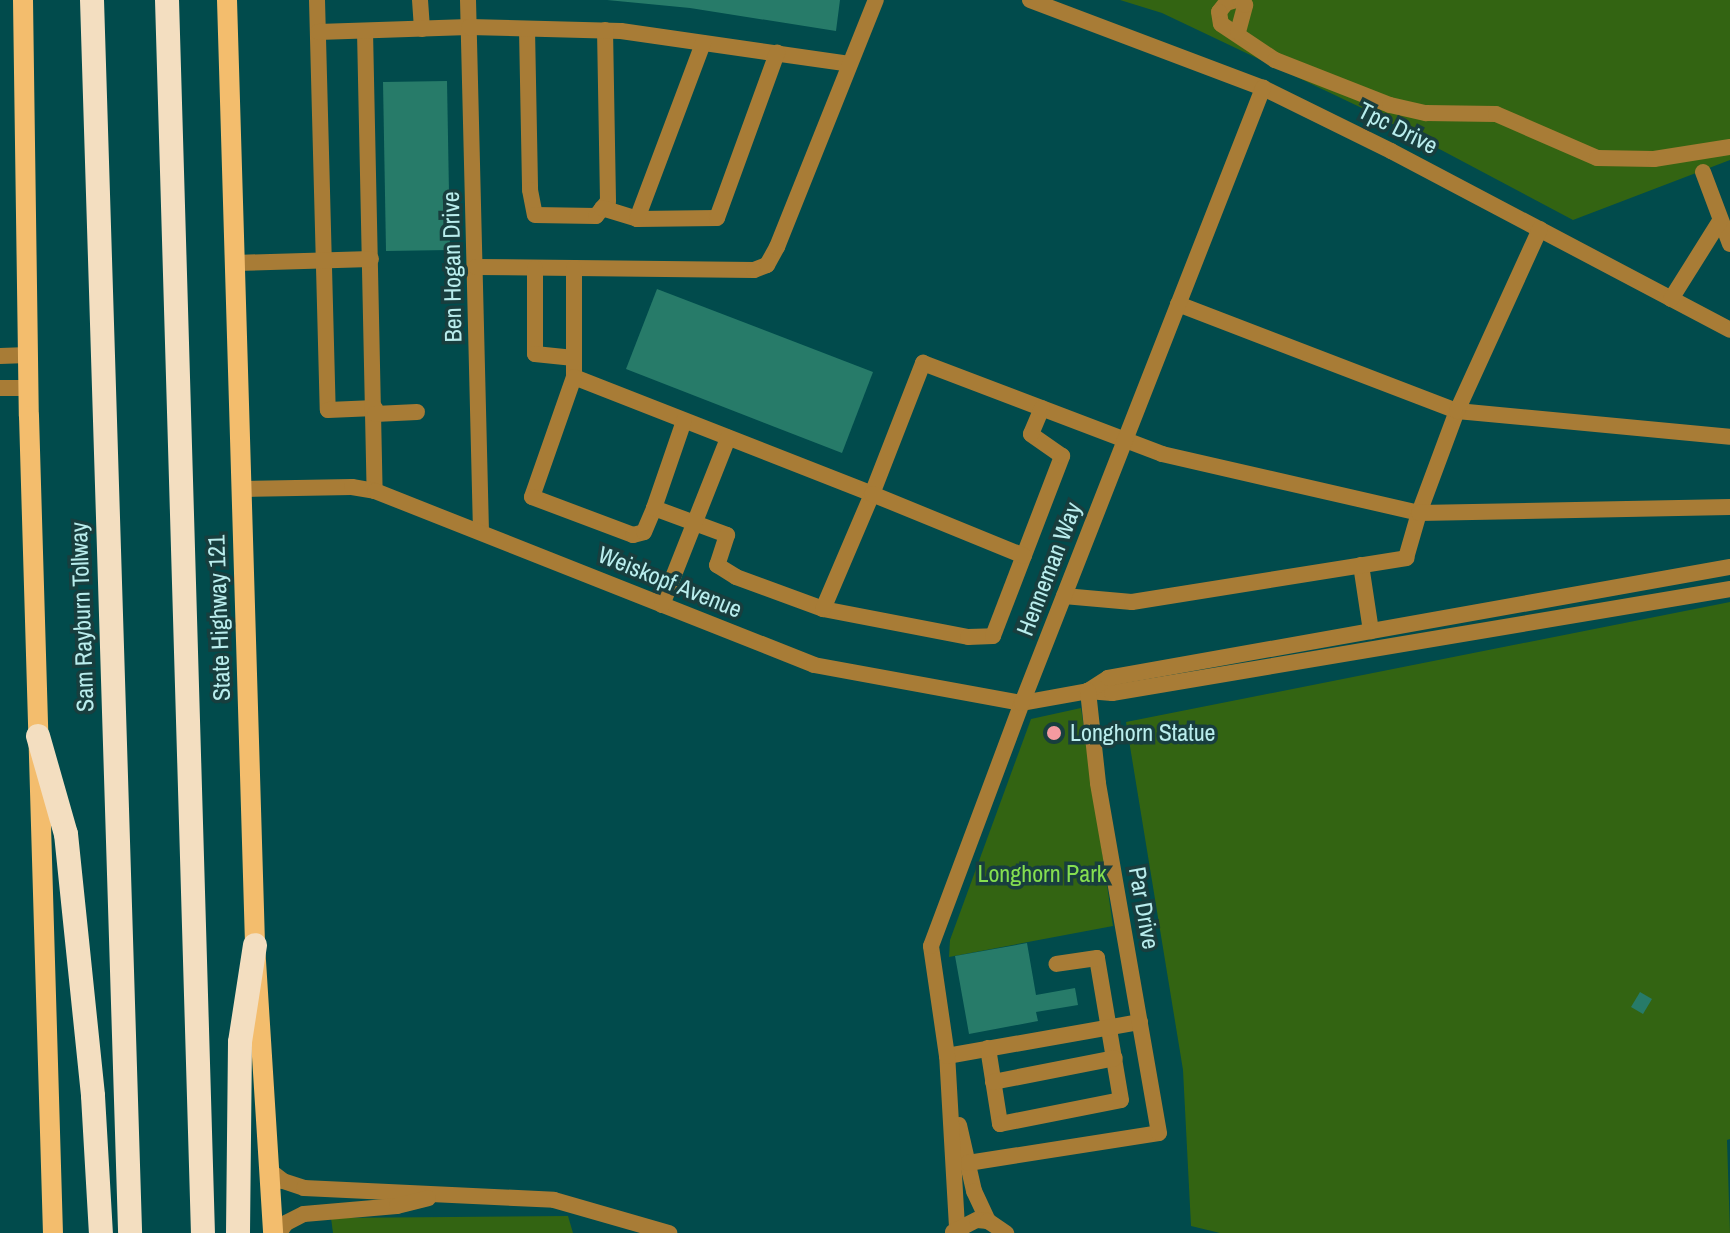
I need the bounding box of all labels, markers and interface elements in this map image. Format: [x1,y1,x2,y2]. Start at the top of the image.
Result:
street label: Tpc Drive [1353,96,1443,160]
street label: Ben Hogan Drive [436,191,468,343]
street label: Henneman Way [1010,498,1088,640]
street label: Sam Rayburn Tollway [64,521,100,713]
street label: State Highway 121 [202,534,236,702]
street label: Weiskopf Avenue [593,540,747,624]
place label: Longhorn Statue [1070,719,1216,747]
marker: Longhorn Statue [1045,724,1063,742]
park label: Longhorn Park [977,860,1107,888]
street label: Par Drive [1123,865,1165,951]

